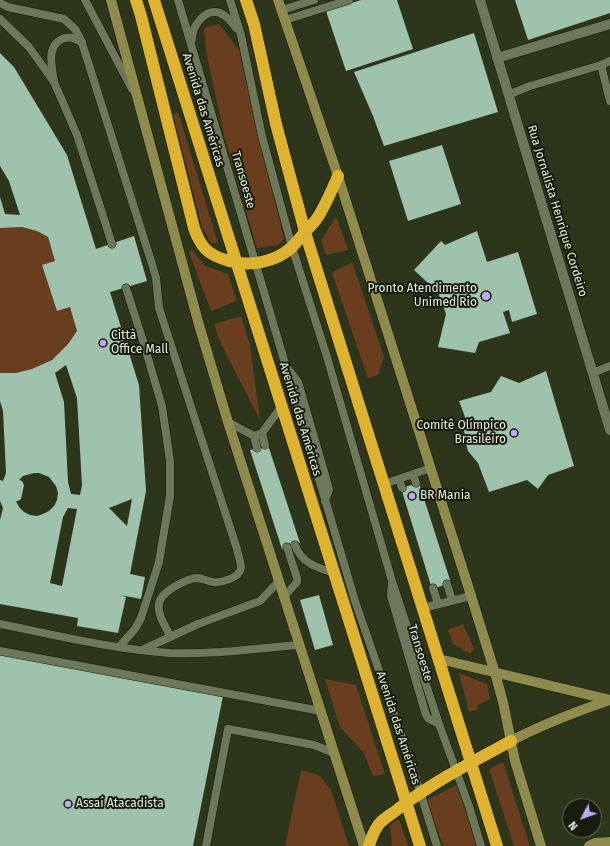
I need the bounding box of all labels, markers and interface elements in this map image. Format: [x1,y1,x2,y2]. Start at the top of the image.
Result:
street label: Avenida das Américas [179,51,227,169]
street label: Rua Jornalista Henrique Cordeiro [524,123,590,299]
street label: Transoeste [228,150,258,210]
place label: Pronto Atendimento Unimed Rio [367,282,477,310]
marker: Pronto Atendimento Unimed Rio [480,290,492,302]
place label: Città Office Mall [111,329,168,357]
marker: Città Office Mall [98,338,108,348]
street label: Avenida das Américas [276,360,324,478]
place label: Comitê Olímpico Brasileiro [416,419,506,447]
marker: Comitê Olímpico Brasileiro [509,428,519,438]
place label: BR Mania [420,489,471,503]
marker: BR Mania [407,491,417,501]
street label: Transoeste [404,623,436,683]
street label: Avenida das Américas [373,670,423,786]
place label: Assaí Atacadista [76,797,164,811]
north arrow [562,798,602,838]
marker: Assaí Atacadista [63,799,73,809]
text: N [566,819,581,833]

